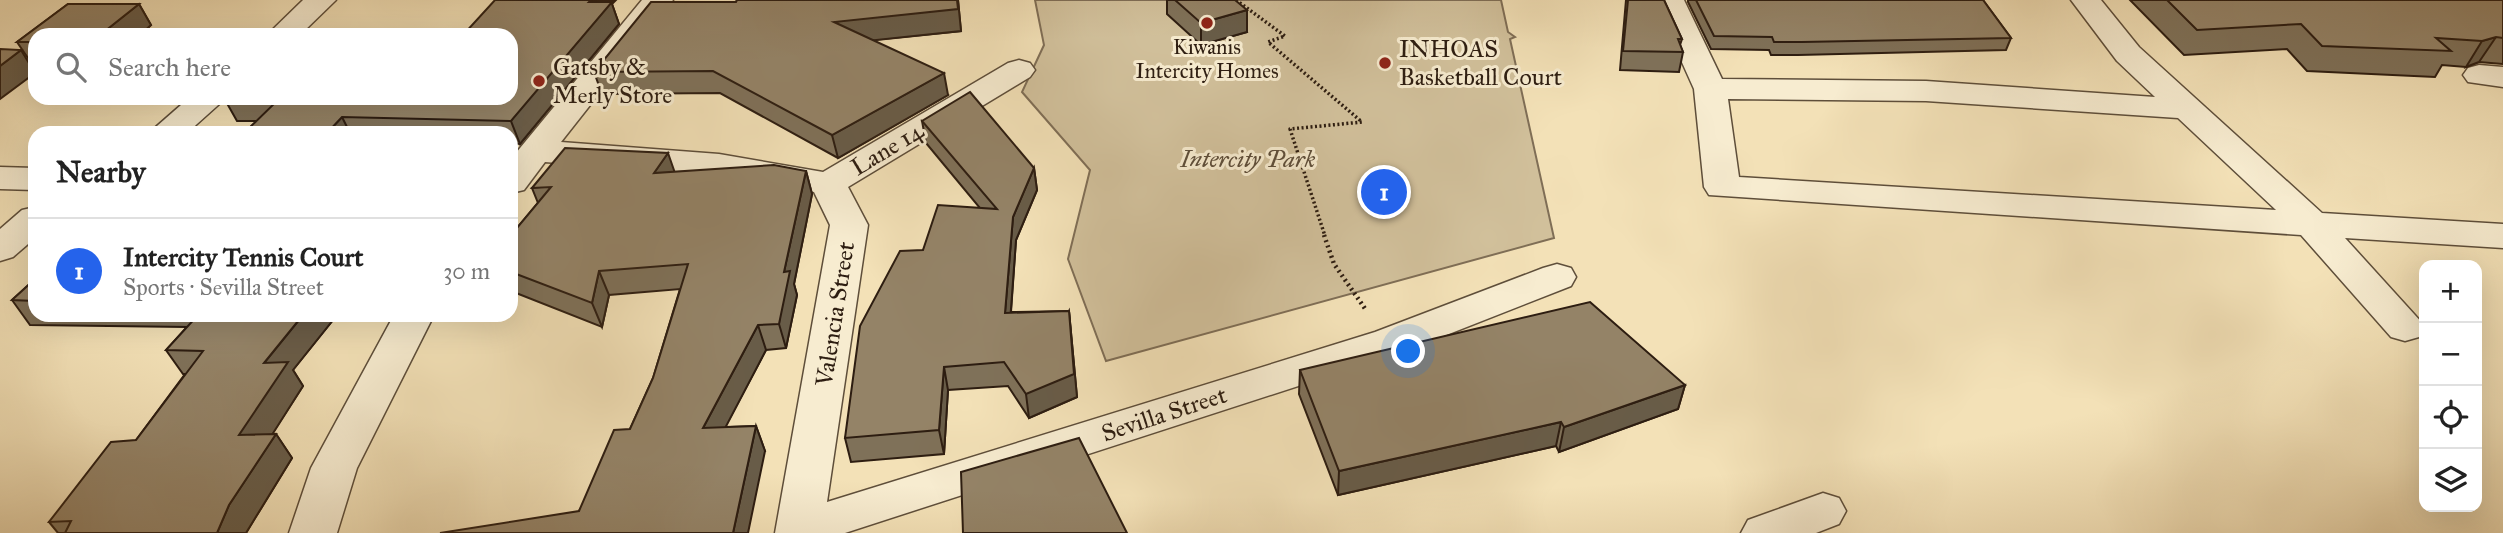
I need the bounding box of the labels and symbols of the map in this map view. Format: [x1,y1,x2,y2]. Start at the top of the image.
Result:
marker: Kiwanis Intercity Homes [1199,15,1215,31]
place label: Kiwanis Intercity Homes [1135,34,1279,84]
place label: INHOAS Basketball Court [1399,34,1562,92]
place label: Gatsby & Merly Store [553,52,672,110]
marker: INHOAS Basketball Court [1377,55,1393,71]
marker: Gatsby & Merly Store [531,73,547,89]
street label: Lane 14 [845,116,929,182]
park label: Intercity Park [1179,144,1316,174]
pin: 1 [1361,166,1407,218]
street label: Valencia Street [809,239,861,389]
your location [1391,334,1425,368]
street label: Sevilla Street [1098,380,1231,448]

